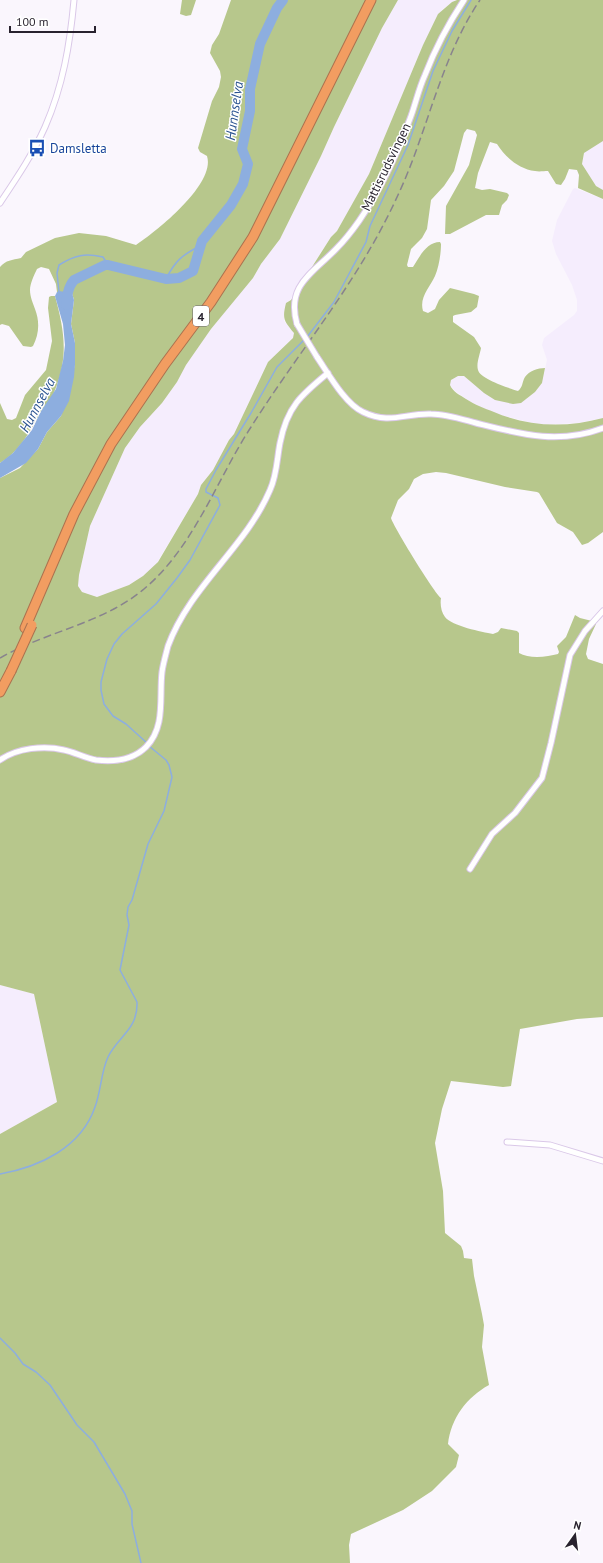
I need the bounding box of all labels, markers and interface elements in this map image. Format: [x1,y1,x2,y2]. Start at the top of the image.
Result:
scale bar [10,8,95,34]
text: 100 m [16,14,49,29]
water label: Hunnselva [221,80,247,142]
street label: Mattisrudsvingen [357,120,415,214]
bus stop icon: Damsletta [27,138,47,158]
place label: Damsletta [50,140,107,157]
road number: 4 [193,306,209,326]
water label: Hunnselva [15,374,59,435]
north arrow [555,1515,595,1555]
text: N [572,1518,583,1533]

